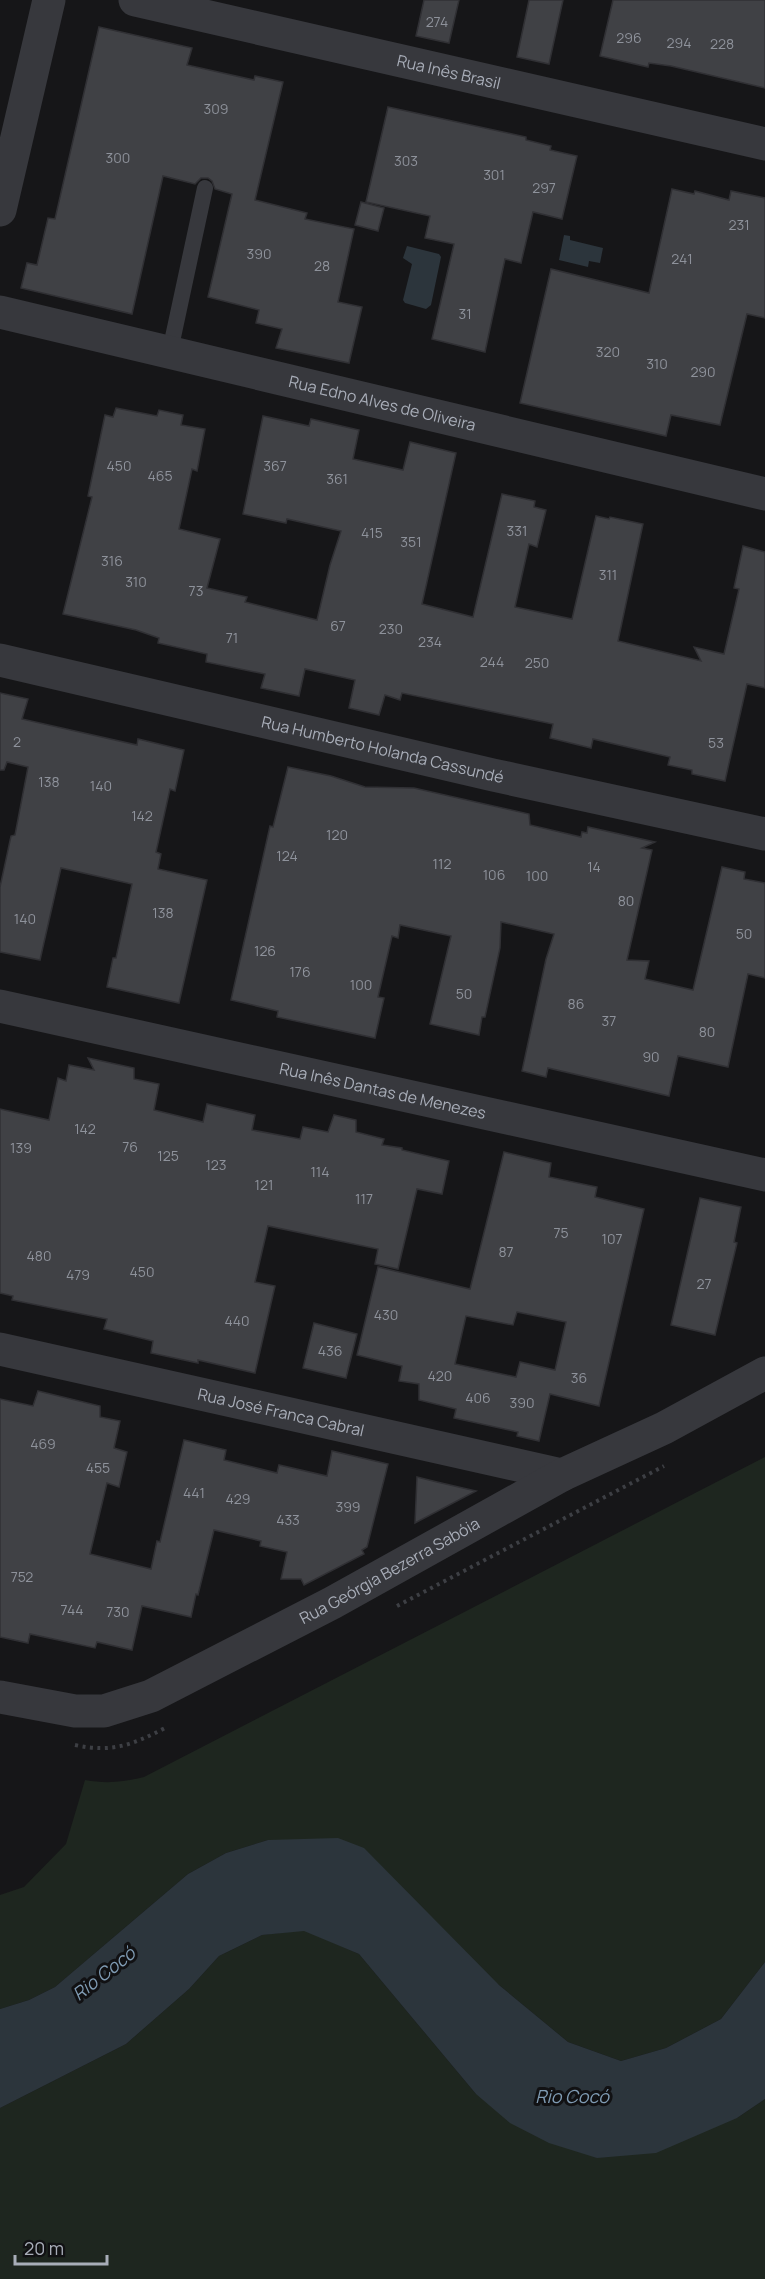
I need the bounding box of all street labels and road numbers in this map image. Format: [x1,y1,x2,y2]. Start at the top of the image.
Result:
street label: Rua Inês Brasil [395,49,503,94]
street label: Rua Edno Alves de Oliveira [287,370,478,436]
street label: Rua Humberto Holanda Cassundé [259,710,506,788]
street label: Rua Inês Dantas de Menezes [277,1057,488,1124]
street label: Rua José Franca Cabral [196,1383,366,1441]
street label: Rua Geórgia Bezerra Sabóia [295,1512,483,1629]

